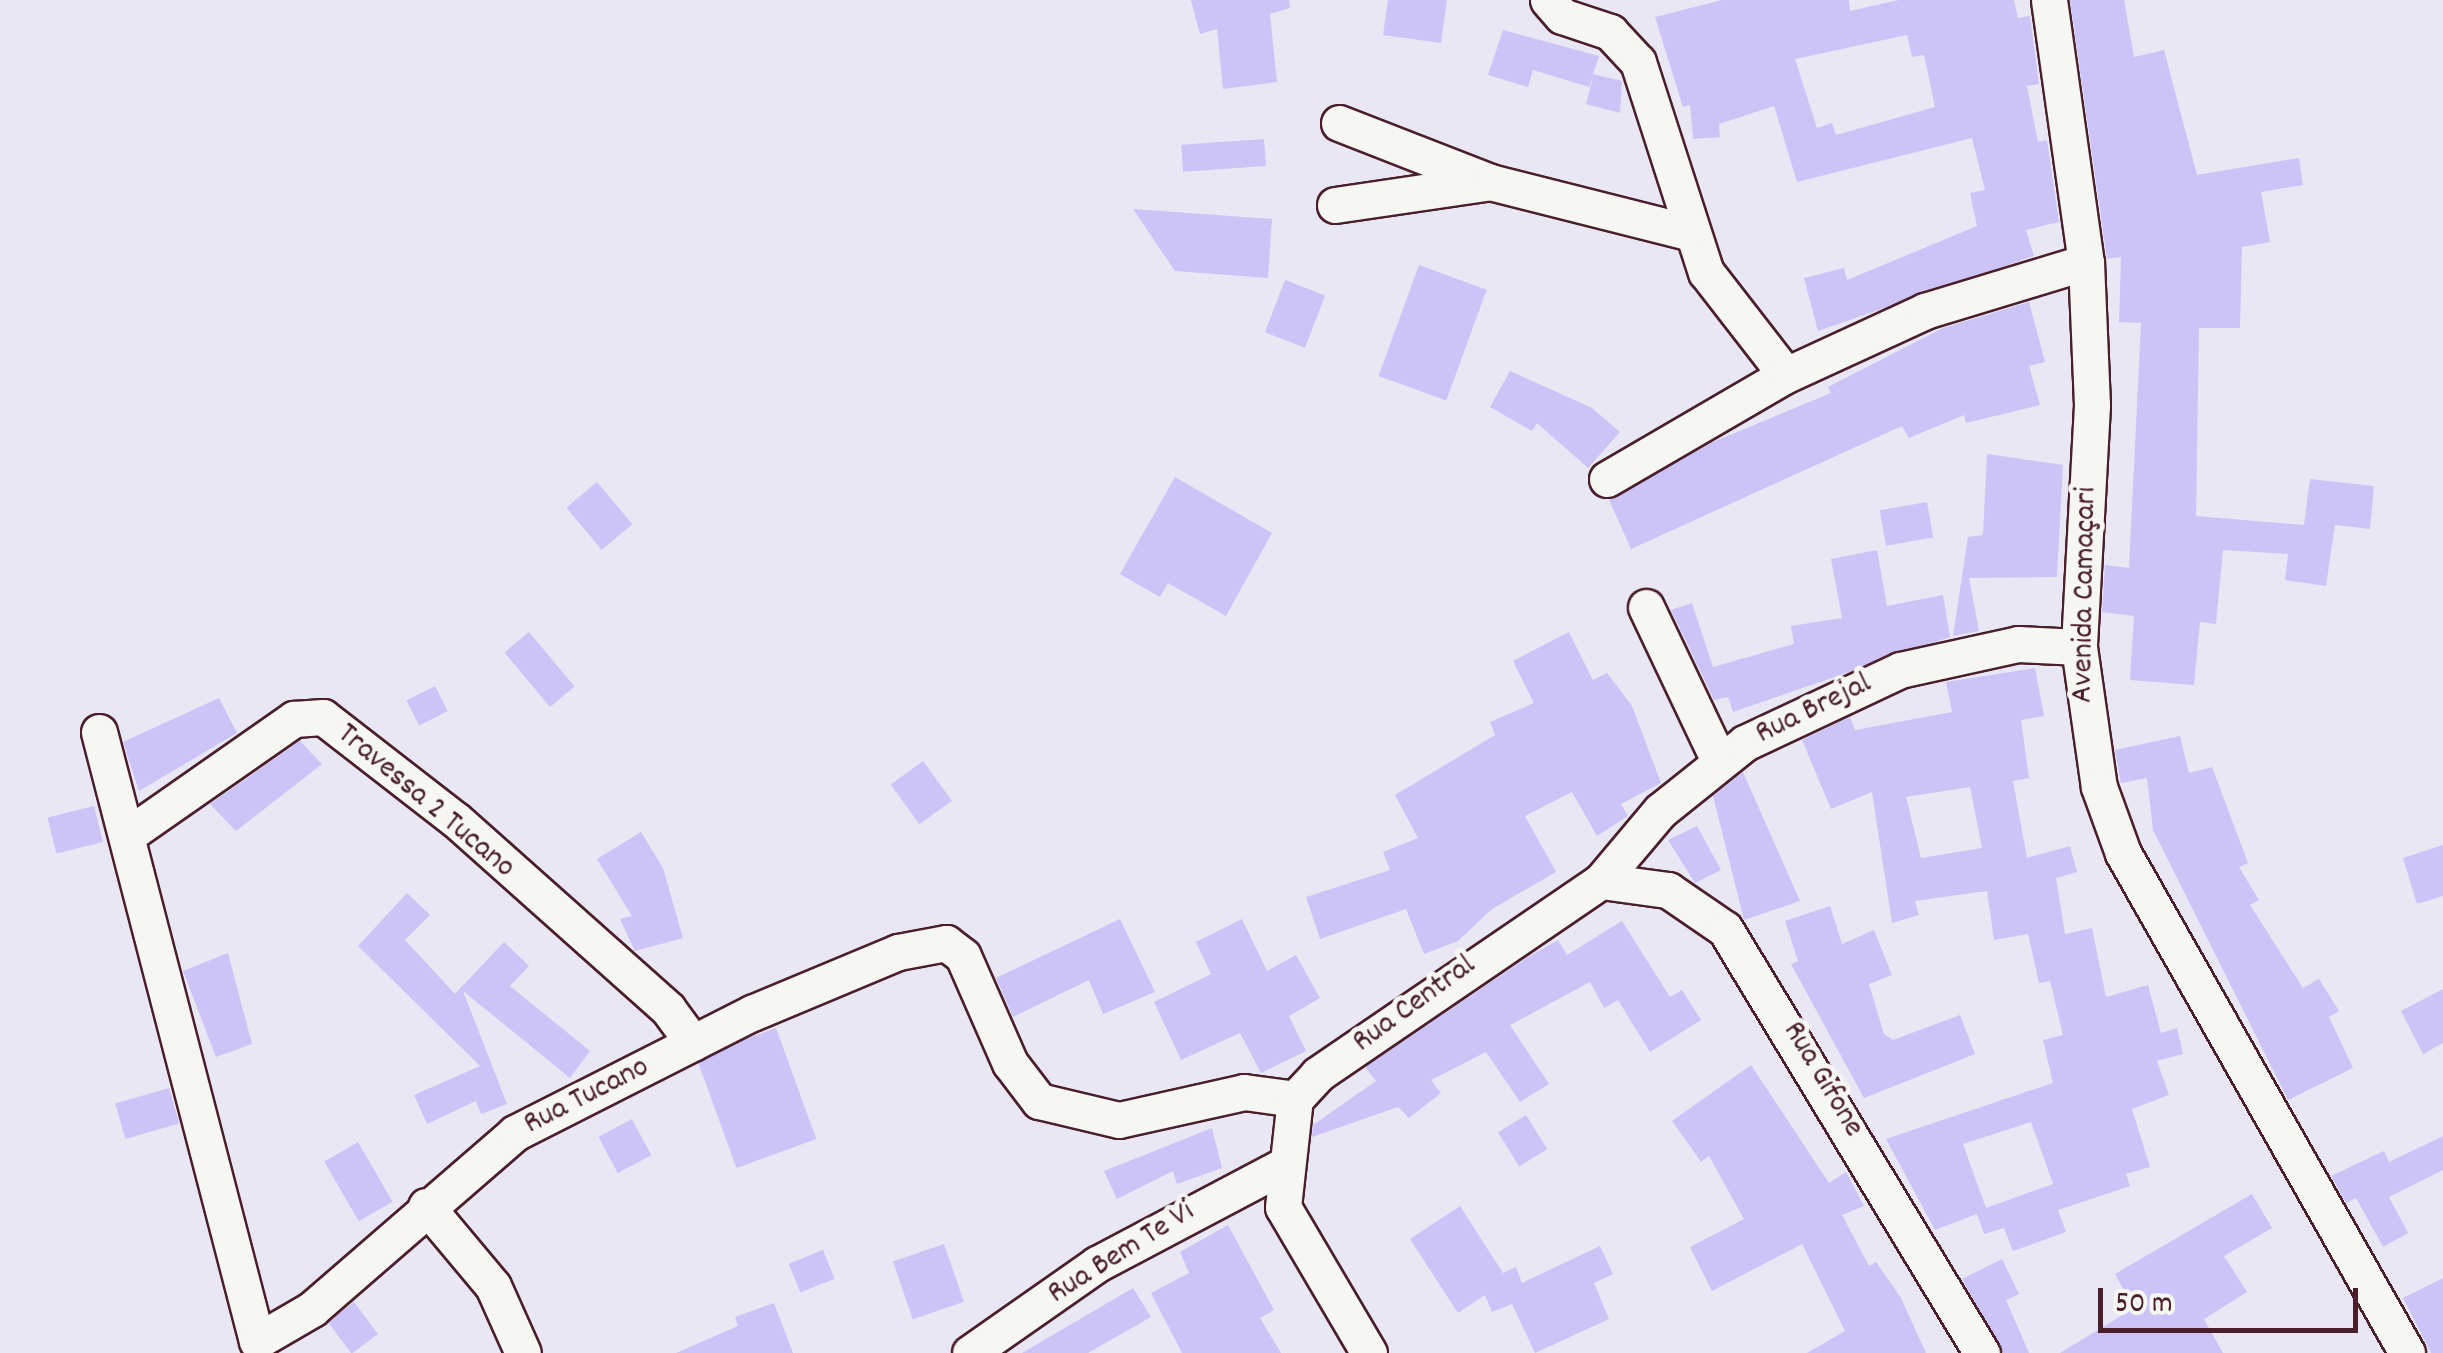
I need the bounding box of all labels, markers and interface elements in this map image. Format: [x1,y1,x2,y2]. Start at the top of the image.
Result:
street label: Avenida Camaçari [2065,487,2107,703]
street label: Rua Brejal [1750,666,1878,754]
street label: Travessa 2 Tucano [328,716,522,888]
street label: Rua Central [1346,948,1484,1062]
street label: Rua Gifone [1773,1015,1871,1145]
street label: Rua Tucano [518,1049,656,1145]
street label: Rua Bem Te Vi [1042,1194,1202,1314]
scale bar [2103,1268,2363,1330]
text: 50 m [2115,1284,2173,1327]

